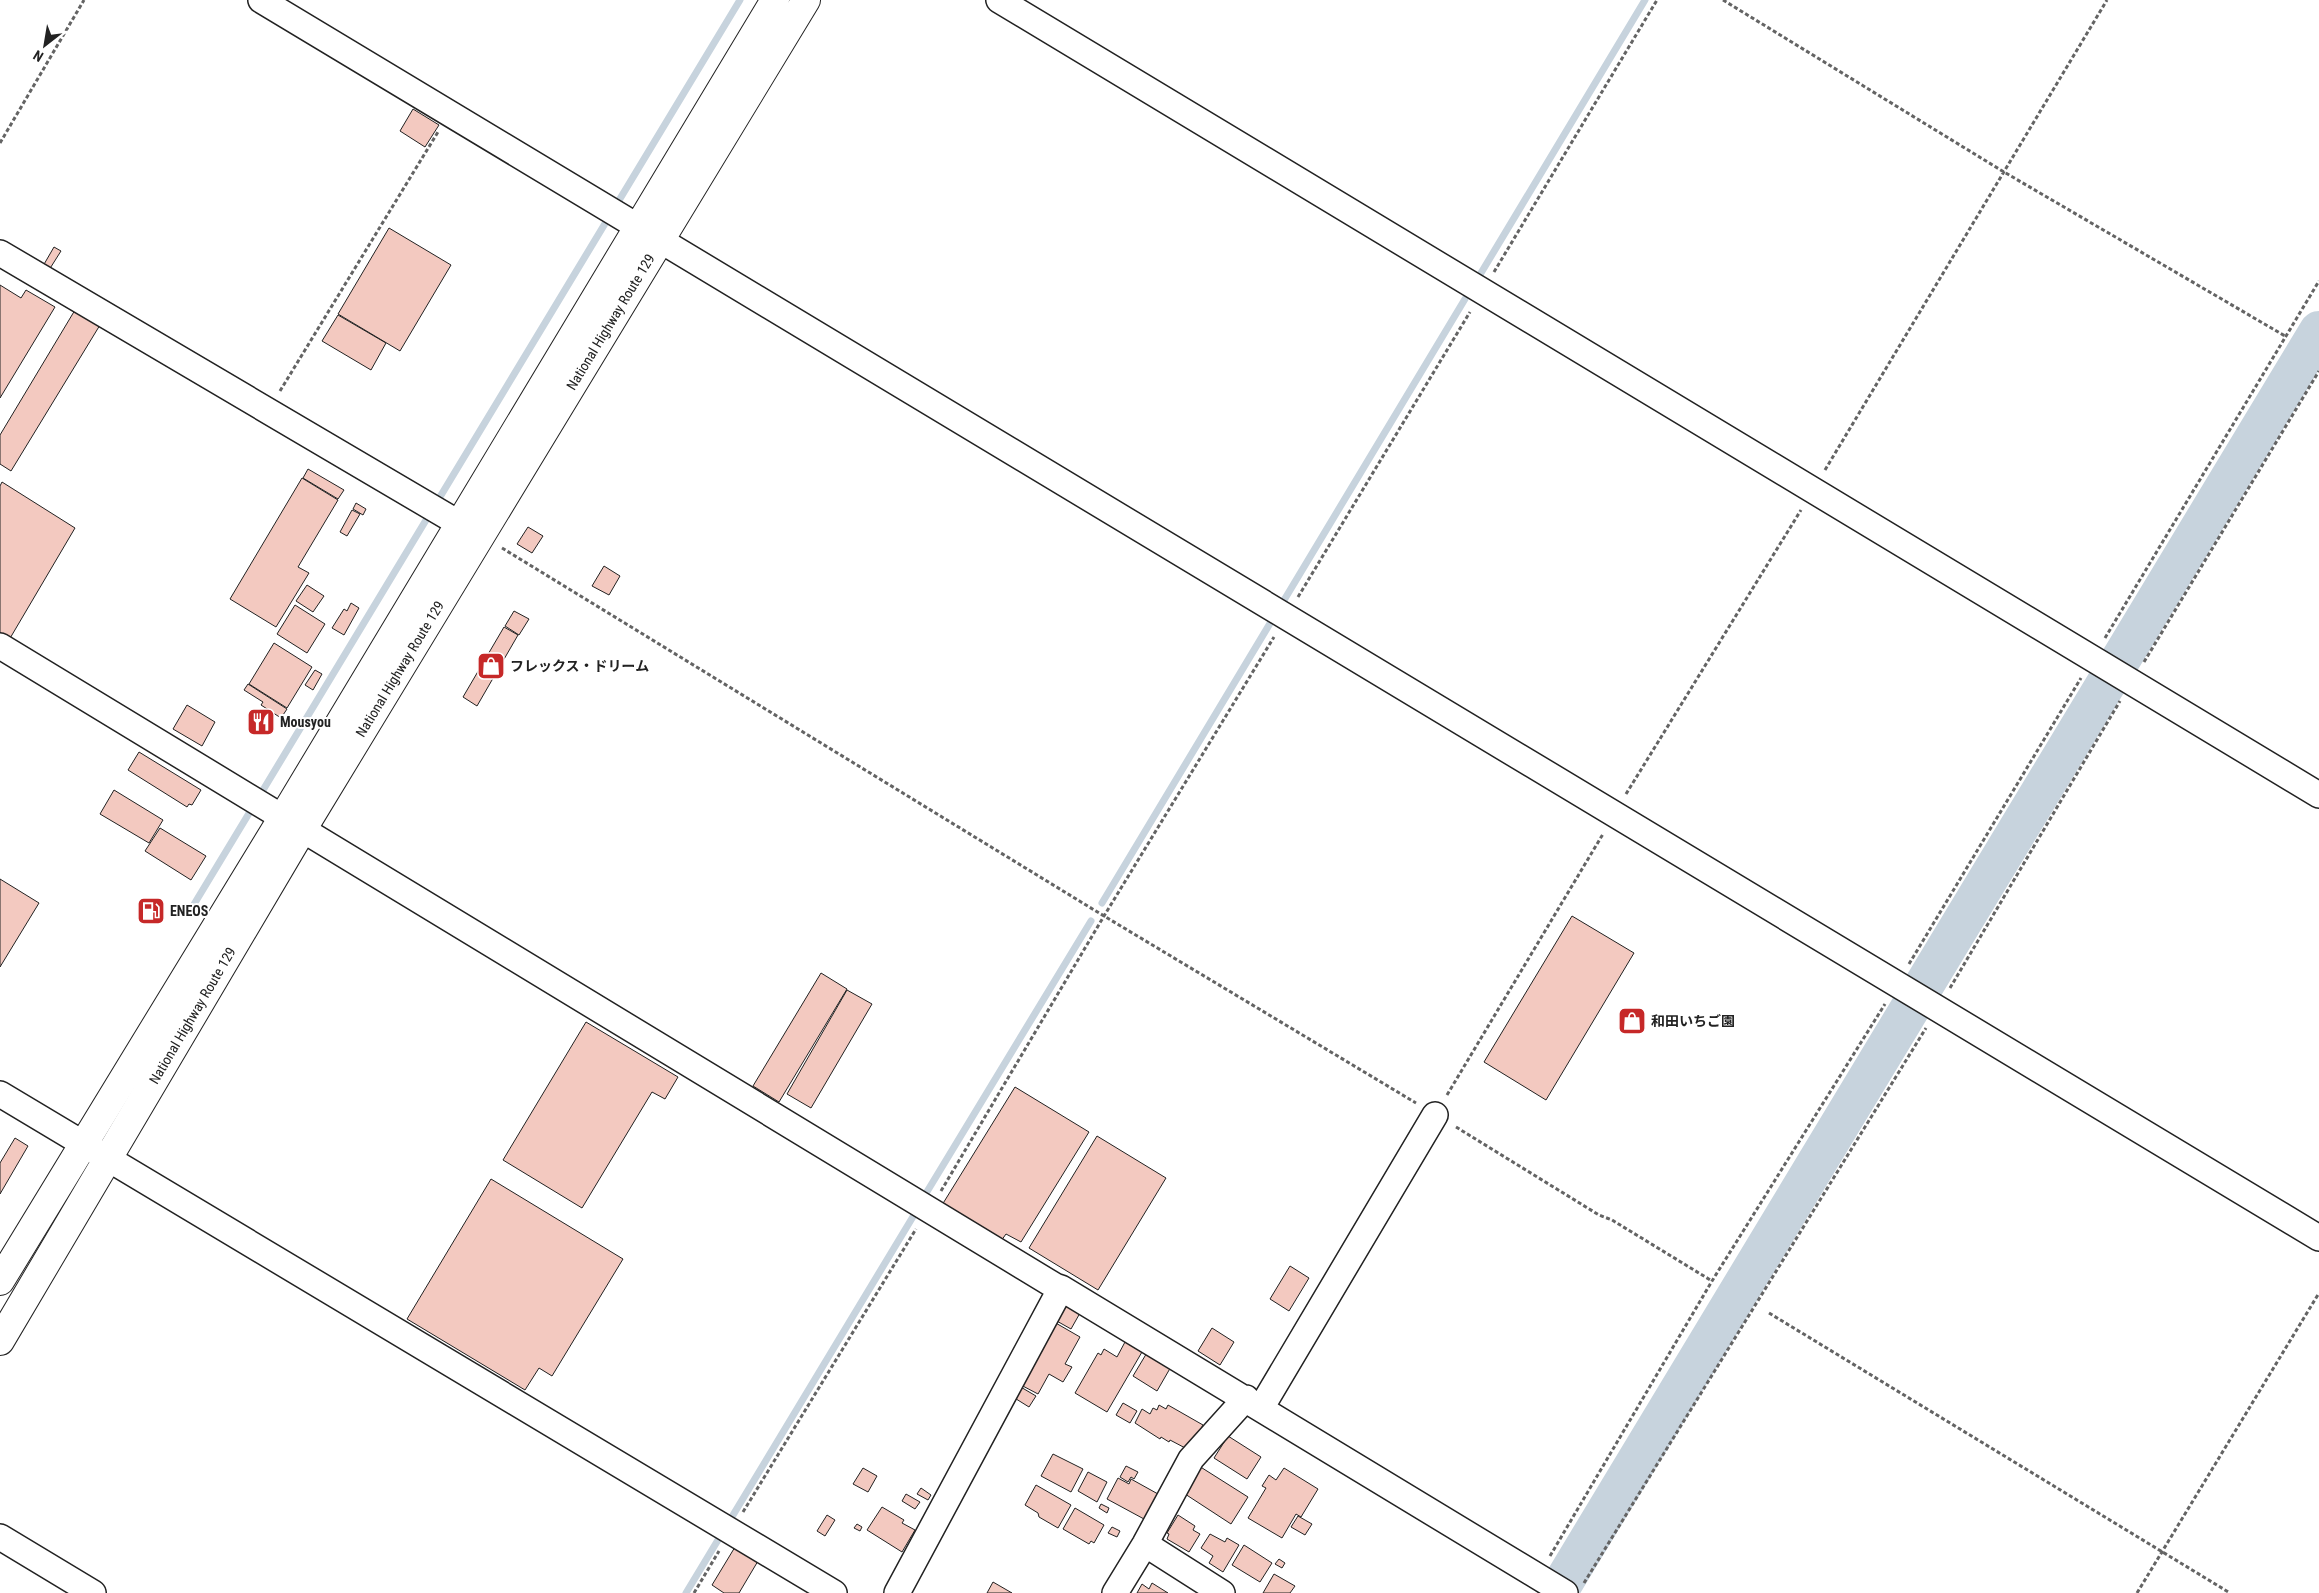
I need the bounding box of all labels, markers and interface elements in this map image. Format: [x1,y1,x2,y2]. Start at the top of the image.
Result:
north arrow [20,20,70,70]
text: N [31,47,46,65]
street label: National Highway Route 129 [563,251,658,393]
street label: National Highway Route 129 [352,598,447,740]
shop icon: フレックス・ドリーム [476,651,506,681]
place label: フレックス・ドリーム [510,658,649,674]
restaurant icon: Mousyou [246,707,276,737]
place label: Mousyou [280,714,331,730]
fuel station icon: ENEOS [136,896,166,926]
place label: ENEOS [170,903,209,919]
street label: National Highway Route 129 [146,944,239,1087]
shop icon: 和田いちご園 [1617,1006,1647,1036]
place label: 和田いちご園 [1651,1013,1735,1029]

